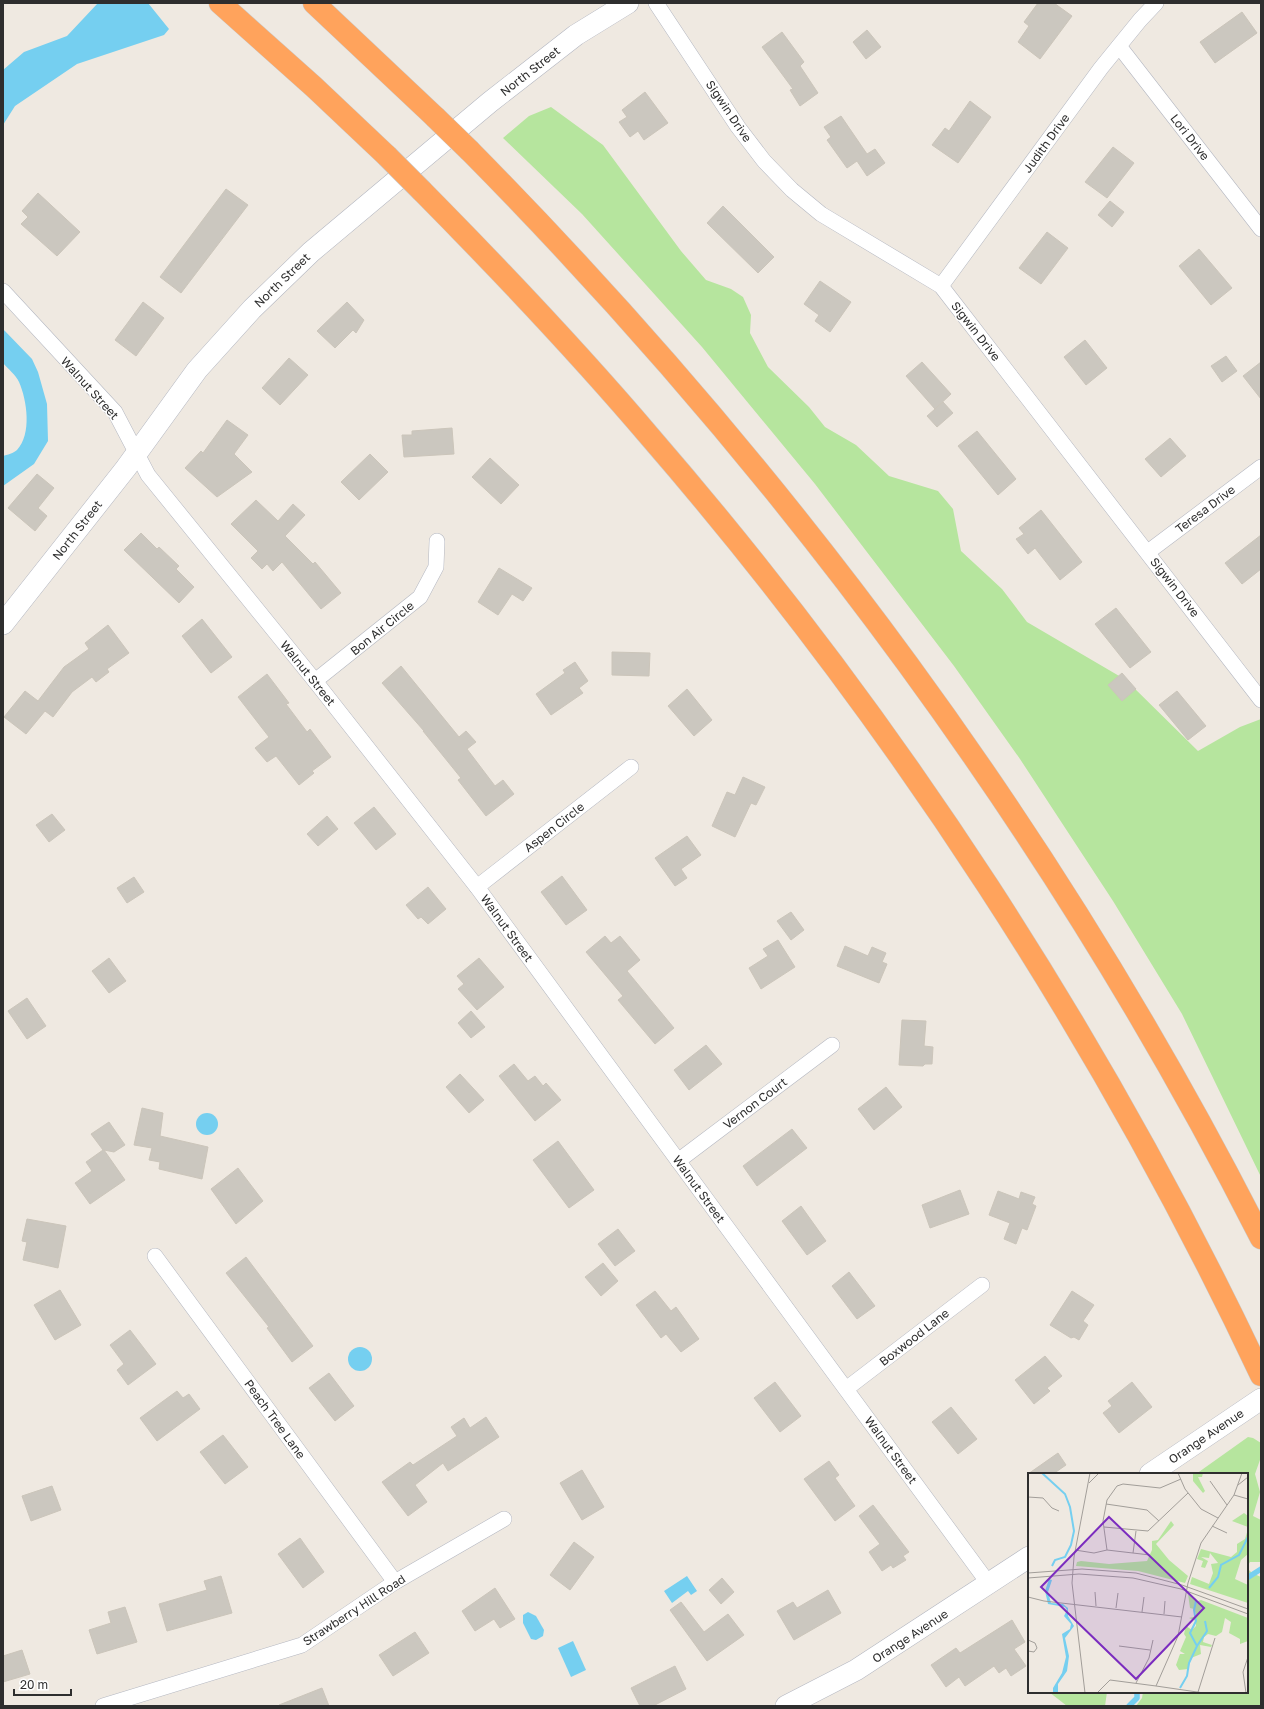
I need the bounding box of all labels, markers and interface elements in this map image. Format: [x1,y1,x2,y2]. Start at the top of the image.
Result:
street label: North Street [497,43,563,99]
street label: Sigwin Drive [703,77,755,145]
street label: Judith Drive [1020,110,1072,175]
street label: Lori Drive [1167,111,1213,163]
street label: North Street [251,249,313,310]
street label: Sigwin Drive [948,298,1004,364]
street label: Walnut Street [58,353,122,423]
street label: Teresa Drive [1172,482,1238,536]
street label: North Street [49,497,105,563]
street label: Sigwin Drive [1147,554,1203,620]
street label: Bon Air Circle [347,598,417,658]
street label: Walnut Street [277,637,339,709]
street label: Aspen Circle [521,799,587,855]
street label: Walnut Street [478,891,537,965]
street label: Vernon Court [720,1074,790,1132]
street label: Walnut Street [670,1152,729,1226]
street label: Boxwood Lane [876,1305,952,1369]
street label: Peach Tree Lane [241,1376,309,1462]
street label: Orange Avenue [1166,1405,1246,1467]
street label: Walnut Street [862,1413,921,1487]
inset map [1028,1473,1248,1693]
street label: Strawberry Hill Road [300,1571,408,1649]
street label: Orange Avenue [869,1606,951,1666]
scale bar [14,1671,71,1697]
text: 20 m [20,1677,48,1692]

